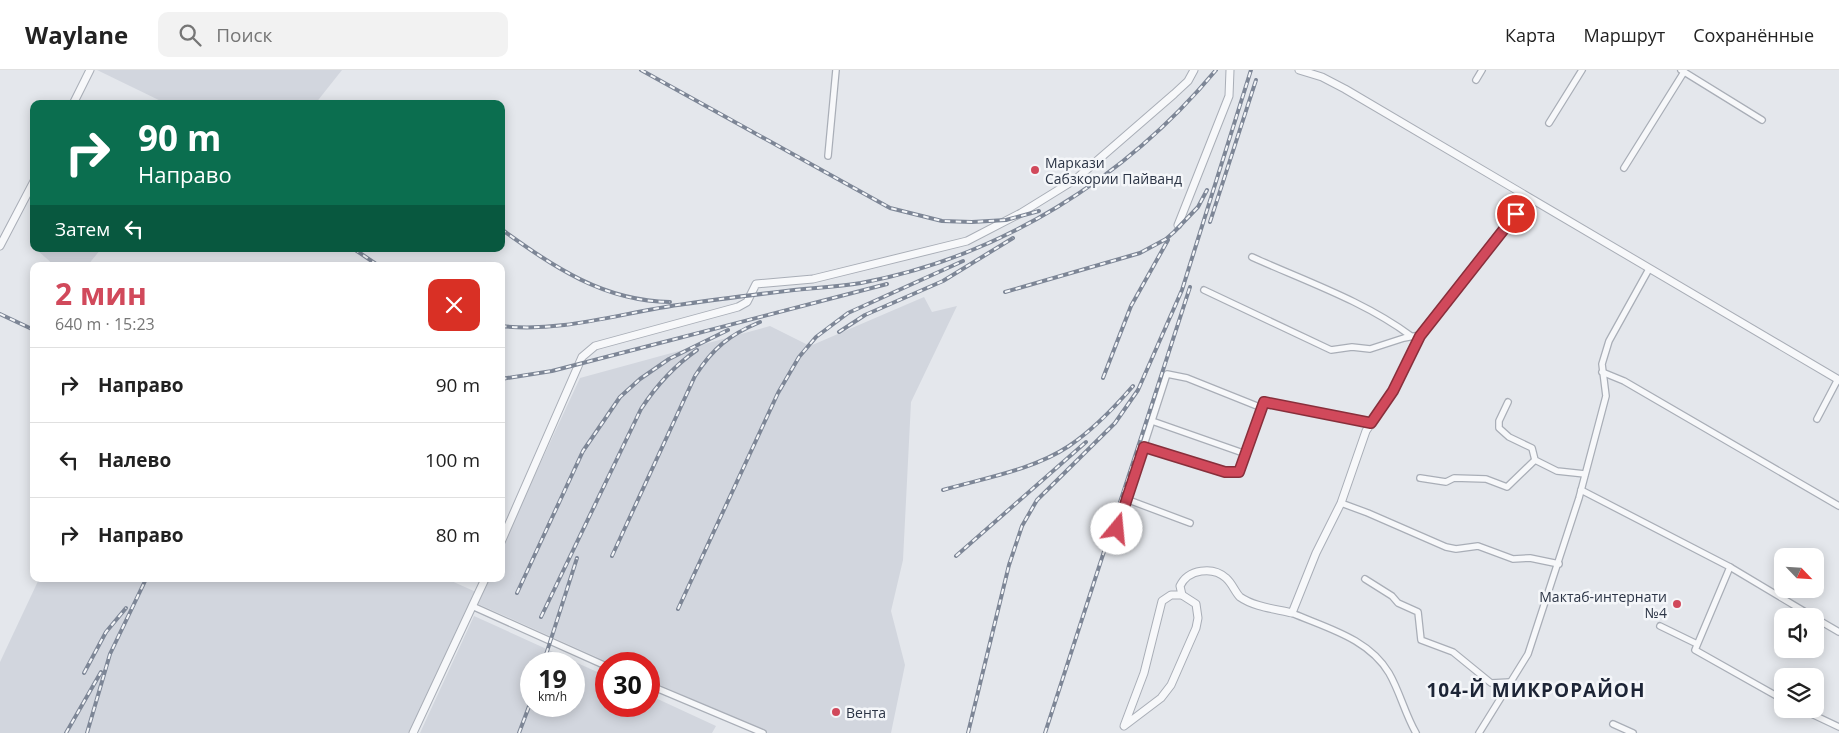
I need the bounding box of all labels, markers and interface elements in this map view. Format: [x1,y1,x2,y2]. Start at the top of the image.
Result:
search box [158,12,508,57]
text: Waylane [25,18,128,51]
icon: search [176,21,204,49]
text: Поиск [216,22,272,48]
text: Карта [1505,23,1555,47]
text: Маршрут [1583,23,1665,47]
text: Сохранённые [1693,23,1814,47]
text: 90 m [138,114,221,161]
icon: right [55,120,120,185]
place label: Маркази Сабзкории Пайванд [1045,153,1182,188]
text: Направо [138,159,232,189]
marker: Маркази Сабзкории Пайванд [1029,164,1041,176]
pin [1495,193,1537,235]
icon: arrive [1502,200,1530,228]
icon: left [120,215,148,243]
text: Затем [55,216,110,242]
text: 2 мин [55,273,147,314]
button: close [428,279,480,331]
text: 640 m · 15:23 [55,313,155,335]
icon: right [55,371,83,399]
text: Направо [98,372,184,398]
text: 90 m [436,372,480,398]
icon: left [55,446,83,474]
text: Налево [98,447,171,473]
text: 100 m [425,447,480,473]
position arrow [1090,502,1142,554]
icon: right [55,521,83,549]
text: Направо [98,522,184,548]
text: 80 m [436,522,480,548]
north arrow [1774,548,1824,598]
map controls [1774,548,1824,718]
place label: Мактаб-интернати №4 [1539,587,1667,622]
marker: Мактаб-интернати №4 [1671,598,1683,610]
button: sound [1774,608,1824,658]
speed limit sign: 30 [595,652,660,717]
text: 19 [538,661,567,695]
button: layers [1774,668,1824,718]
district label: 104-Й МИКРОРАЙОН [1427,677,1646,703]
text: km/h [538,688,567,705]
place label: Вента [846,703,886,722]
marker: Вента [830,706,842,718]

